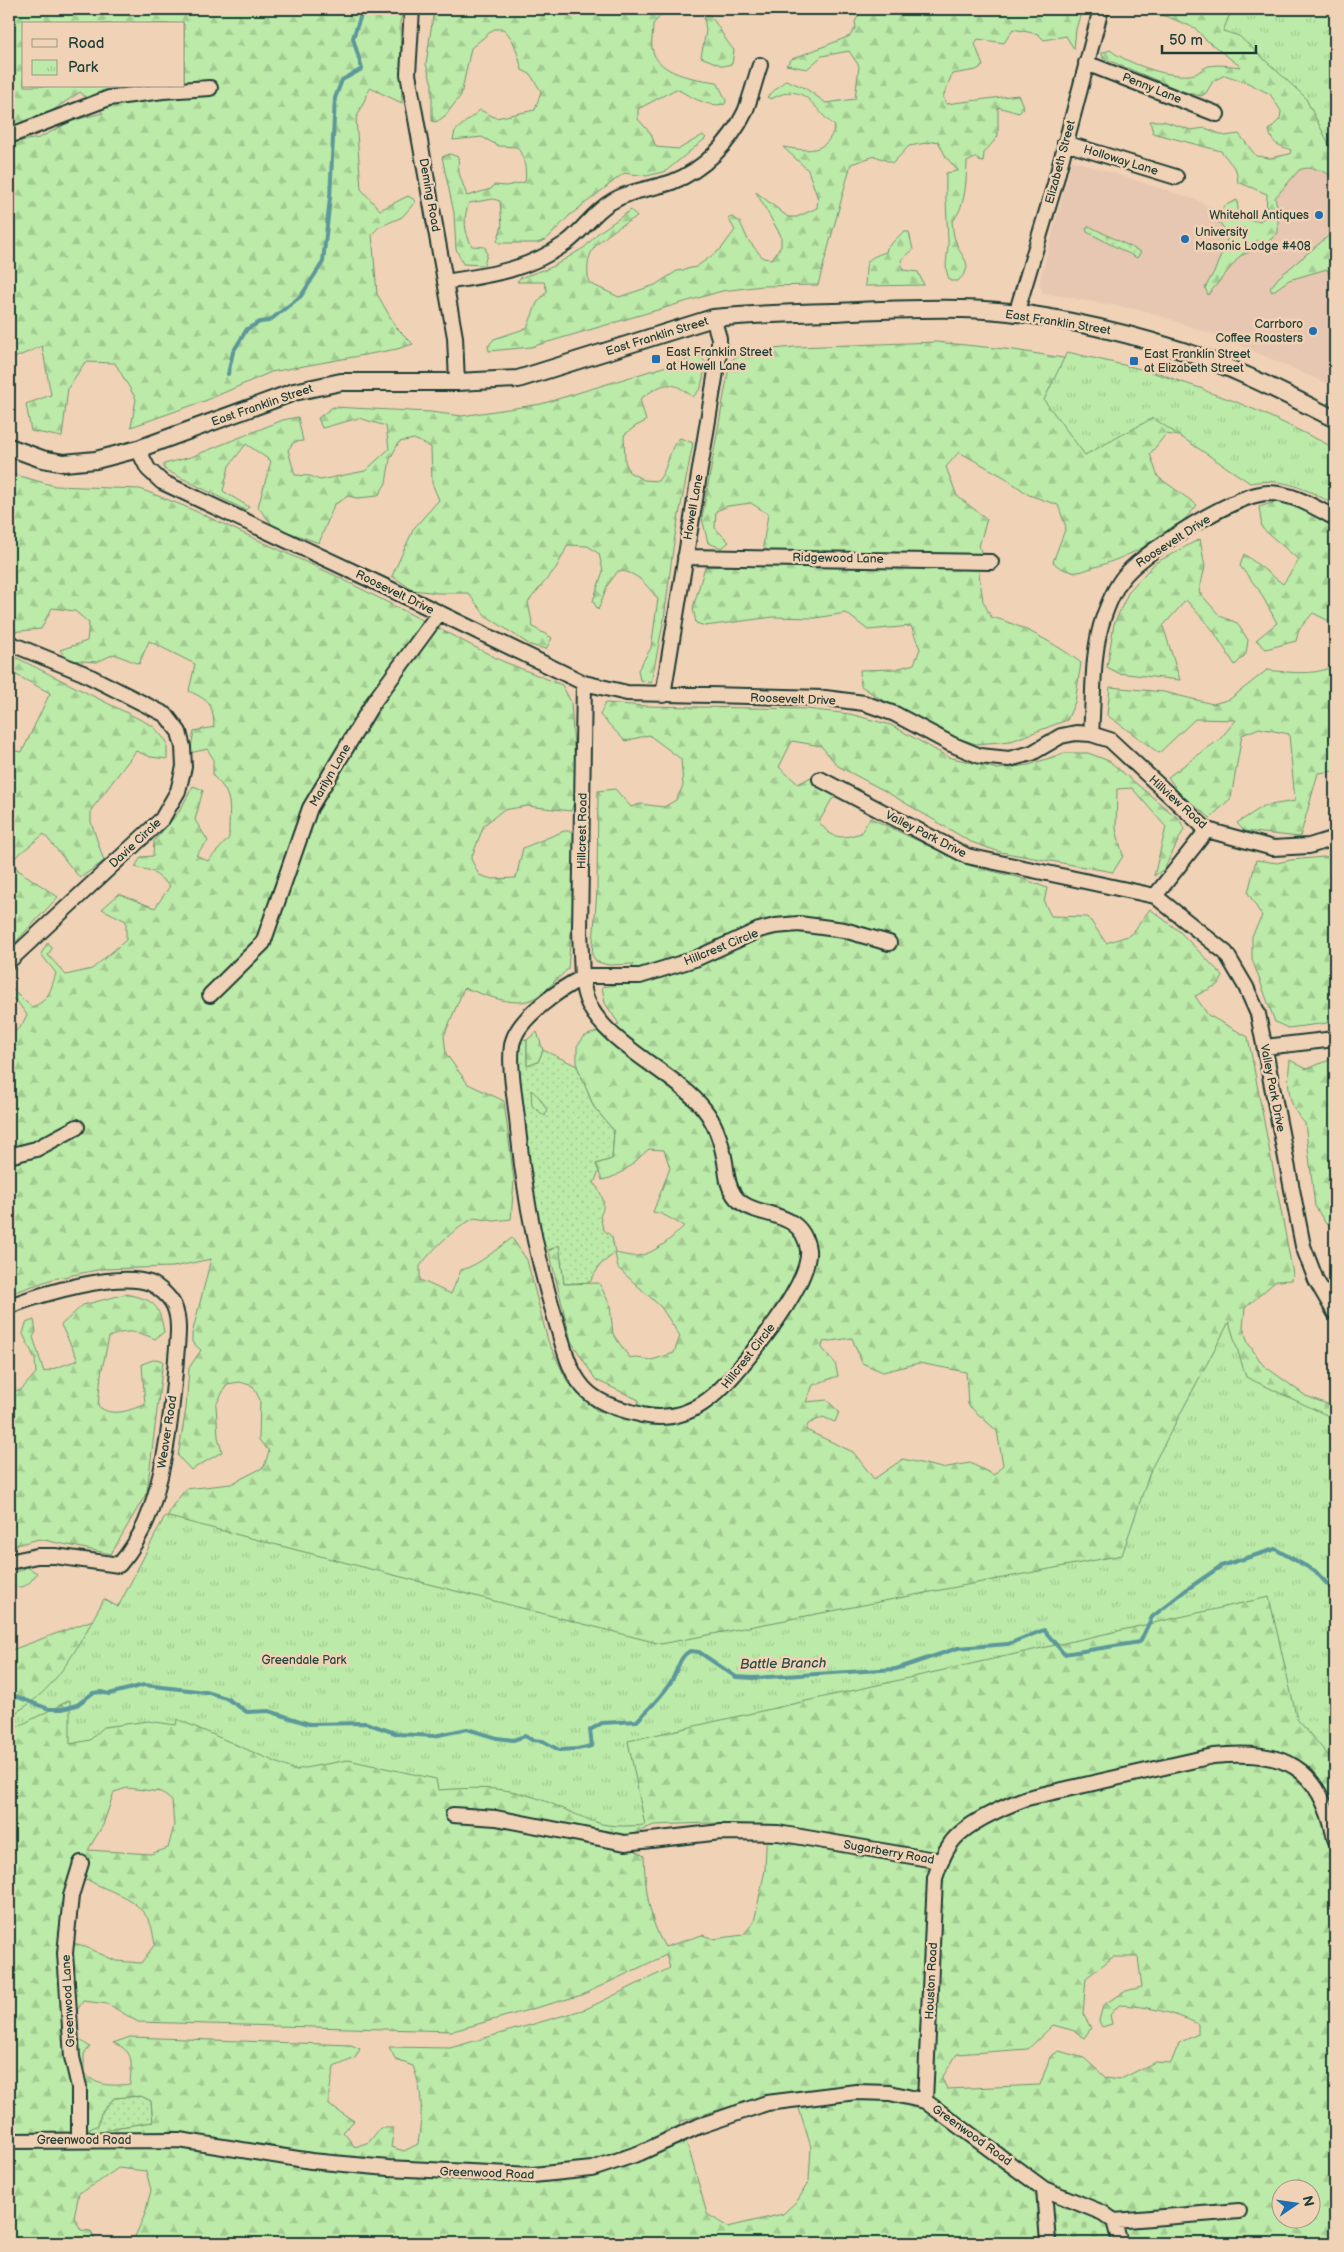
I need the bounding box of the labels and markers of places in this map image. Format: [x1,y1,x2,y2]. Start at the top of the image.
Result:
place label: Whitehall Antiques [1209,208,1309,223]
marker: Whitehall Antiques [1313,209,1325,221]
place label: University Masonic Lodge #408 [1195,225,1311,254]
marker: University Masonic Lodge #408 [1179,233,1191,245]
place label: Carrboro Coffee Roasters [1215,317,1303,346]
marker: Carrboro Coffee Roasters [1307,325,1319,337]
place label: East Franklin Street at Howell Lane [666,345,773,374]
place label: East Franklin Street at Elizabeth Street [1144,347,1251,376]
marker: East Franklin Street at Howell Lane [650,353,662,365]
marker: East Franklin Street at Elizabeth Street [1128,355,1140,367]

